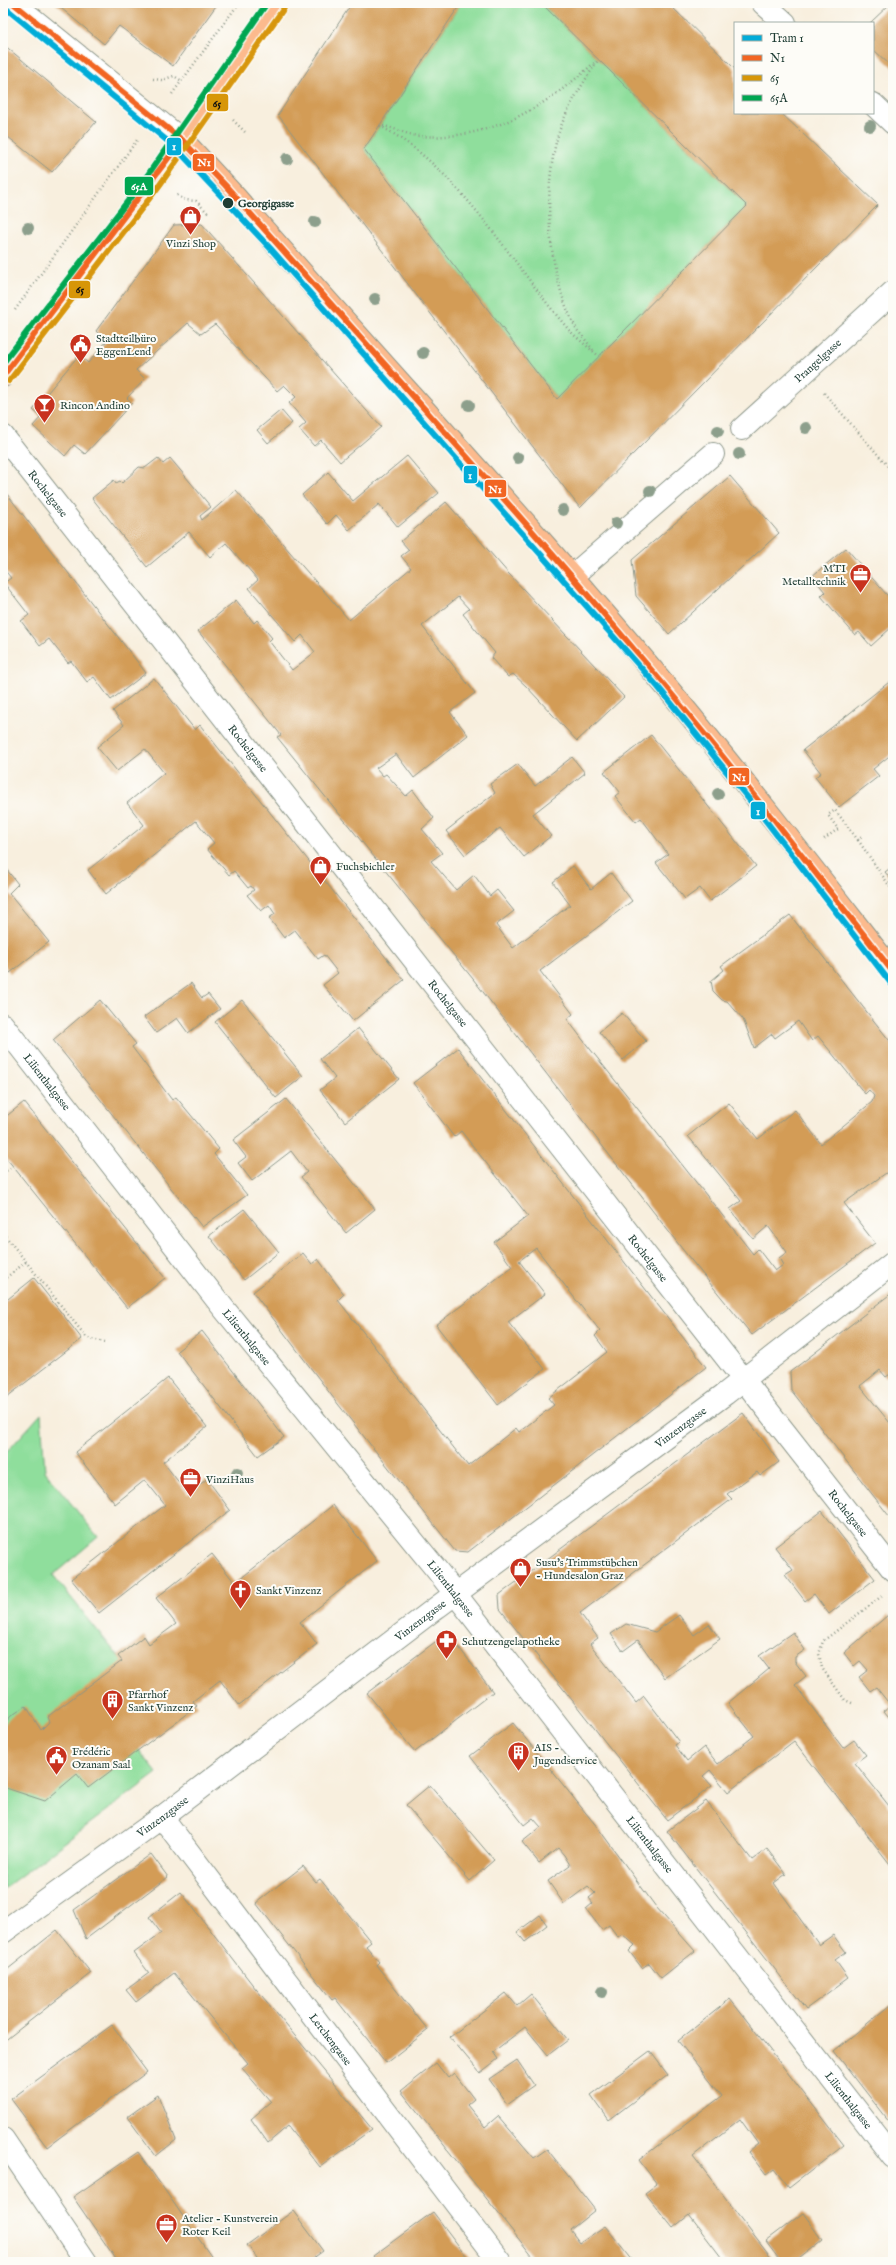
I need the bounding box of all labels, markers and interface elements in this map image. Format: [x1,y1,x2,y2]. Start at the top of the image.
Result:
legend [734,22,874,114]
text: Tram 1 [770,31,804,46]
text: N1 [770,51,785,66]
text: 65 [770,71,780,86]
text: 65A [770,91,788,106]
line badge: 65 [206,93,229,112]
text: 65 [213,97,221,111]
line badge: 1 [166,137,182,156]
text: 1 [172,140,176,154]
line badge: N1 [192,153,215,172]
text: N1 [196,156,211,170]
line badge: 65A [124,176,154,196]
text: 65A [131,180,148,194]
marker: Georgigasse [221,196,235,210]
place label: Georgigasse [238,197,294,211]
shop icon: Vinzi Shop [178,204,204,237]
place label: Vinzi Shop [165,237,216,251]
line badge: 65 [68,280,91,299]
text: 65 [76,283,84,297]
public building icon: Stadtteilbüro EggenLend [68,331,94,364]
place label: Stadtteilbüro EggenLend [96,332,156,359]
street label: Prangelgasse [792,336,845,386]
bar icon: Rincon Andino [32,392,58,425]
place label: Rincon Andino [60,399,130,413]
line badge: 1 [463,465,478,484]
street label: Rochelgasse [24,468,70,521]
text: 1 [468,469,472,483]
line badge: N1 [484,479,507,498]
text: N1 [487,483,502,497]
office icon: MTI Metalltechnik [848,561,874,594]
place label: MTI Metalltechnik [782,562,846,589]
street label: Rochelgasse [224,722,270,775]
line badge: N1 [728,767,750,786]
text: N1 [731,771,746,785]
line badge: 1 [750,801,766,820]
text: 1 [756,805,760,819]
shop icon: Fuchsbichler [308,853,334,886]
place label: Fuchsbichler [336,860,394,874]
street label: Rochelgasse [424,977,470,1030]
street label: Lilienthalgasse [20,1051,73,1114]
street label: Rochelgasse [624,1232,670,1285]
street label: Lilienthalgasse [219,1307,273,1369]
street label: Vinzenzgasse [652,1404,710,1452]
office icon: VinziHaus [178,1466,204,1499]
place label: VinziHaus [205,1473,254,1487]
street label: Rochelgasse [824,1487,870,1540]
shop icon: Susu's Trimmstübchen - Hundesalon Graz [507,1555,533,1588]
place label: Susu's Trimmstübchen - Hundesalon Graz [536,1556,638,1583]
street label: Lilienthalgasse [424,1558,477,1620]
church icon: Sankt Vinzenz [227,1577,253,1610]
place label: Sankt Vinzenz [256,1584,321,1598]
street label: Vinzenzgasse [392,1597,449,1645]
pharmacy icon: Schutzengelapotheke [433,1628,459,1661]
place label: Schutzengelapotheke [462,1635,560,1649]
building icon: Pfarrhof Sankt Vinzenz [100,1687,126,1720]
place label: Pfarrhof Sankt Vinzenz [128,1688,193,1715]
building icon: AIS - Jugendservice [505,1740,531,1773]
place label: AIS - Jugendservice [532,1741,597,1768]
public building icon: Frédéric Ozanam Saal [44,1744,70,1777]
place label: Frédéric Ozanam Saal [72,1745,131,1772]
street label: Vinzenzgasse [134,1793,192,1841]
street label: Lilienthalgasse [623,1814,676,1876]
street label: Lerchengasse [306,2011,354,2069]
street label: Lilienthalgasse [821,2069,875,2132]
office icon: Atelier - Kunstverein Roter Keil [154,2211,180,2244]
place label: Atelier - Kunstverein Roter Keil [181,2212,278,2239]

